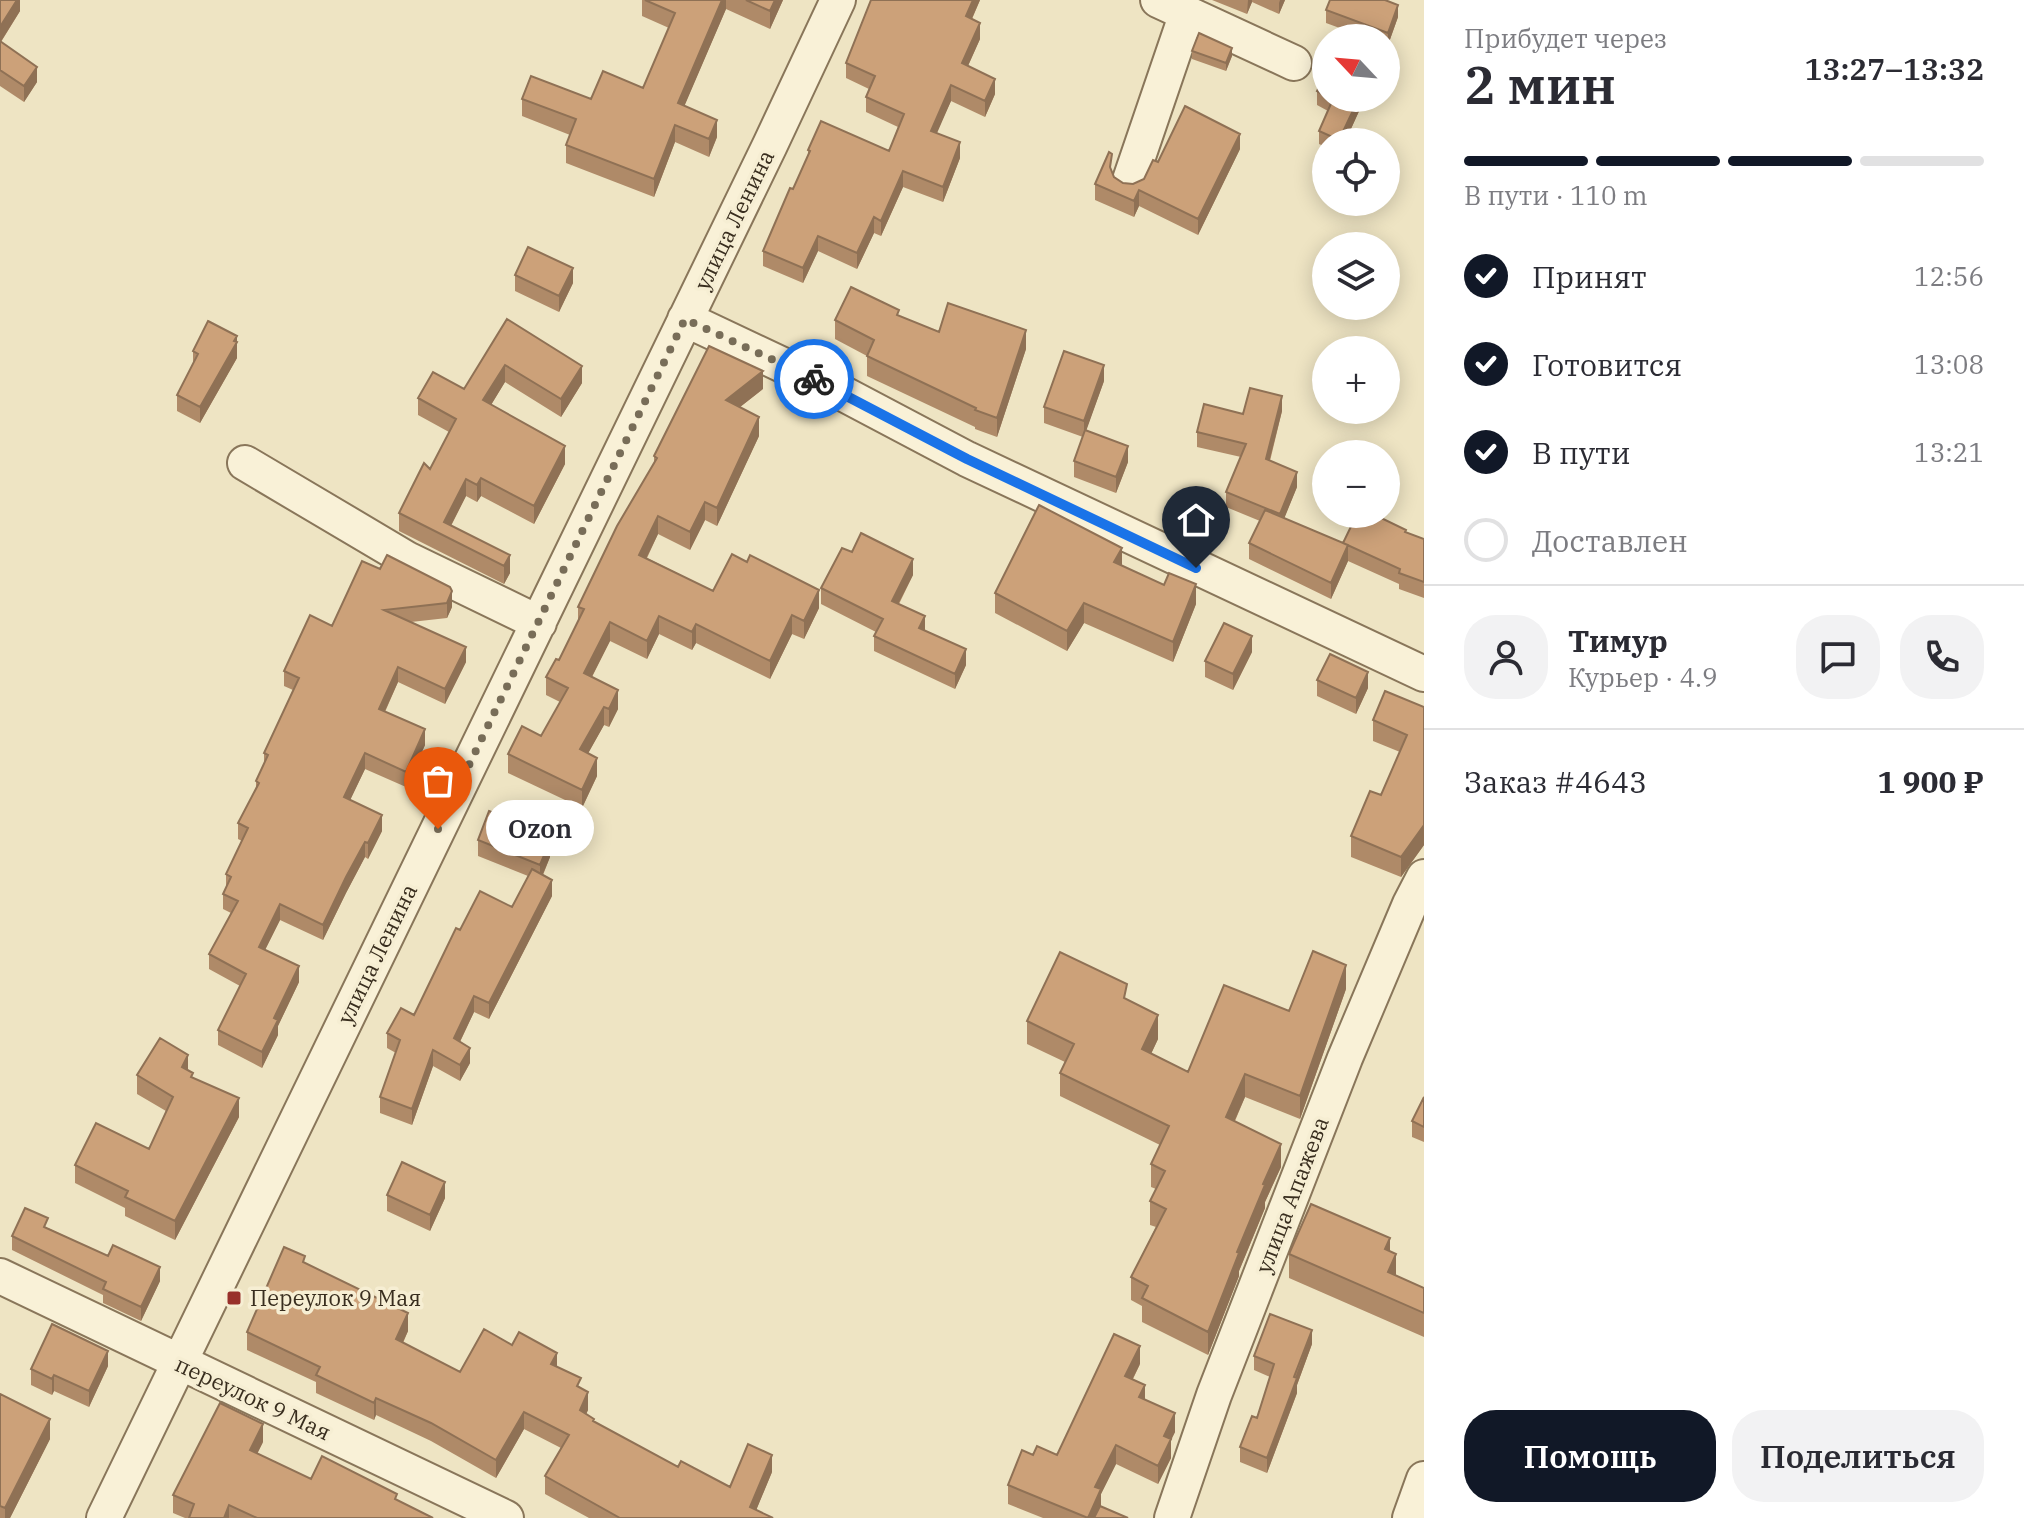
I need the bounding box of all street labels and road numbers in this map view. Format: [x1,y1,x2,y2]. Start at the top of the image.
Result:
street label: улица Ленина [687,145,780,295]
street label: улица Ленина [330,879,423,1029]
street label: улица Апажева [1248,1112,1335,1277]
street label: переулок 9 Мая [171,1349,336,1446]

